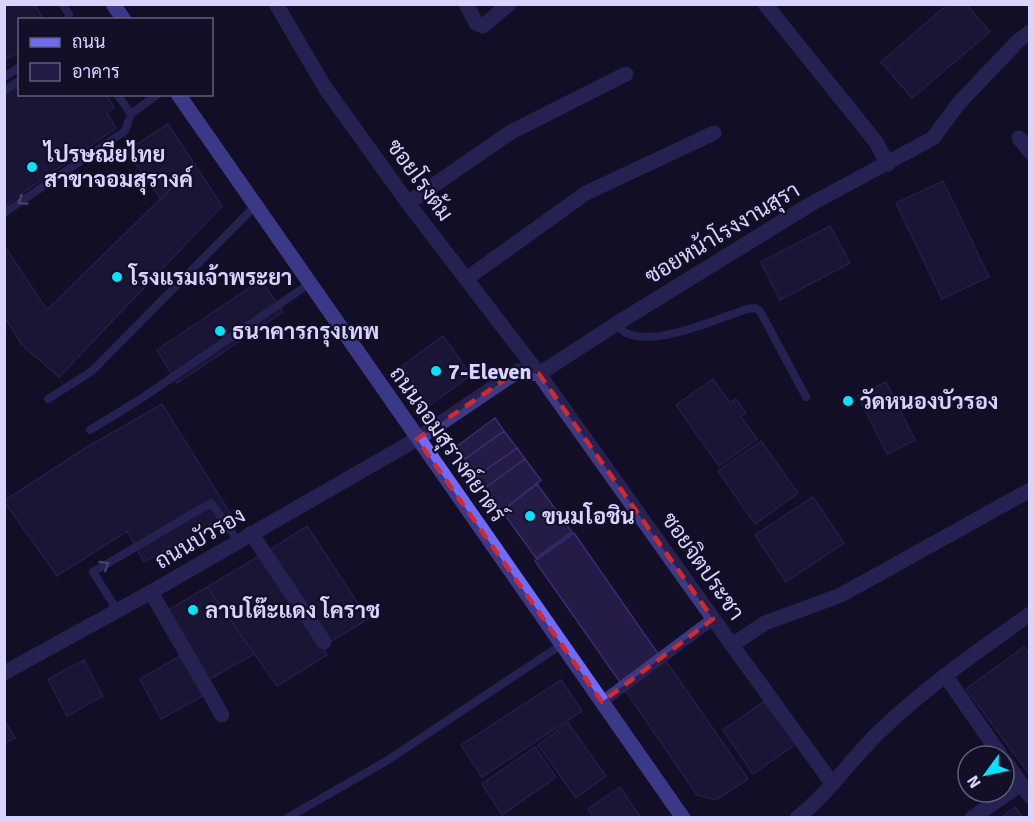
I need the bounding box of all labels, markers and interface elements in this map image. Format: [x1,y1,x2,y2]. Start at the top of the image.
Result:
legend [18,18,213,96]
text: ถนน [72,31,105,53]
text: อาคาร [72,61,120,83]
street label: ซอยโรงต้ม [381,133,460,226]
place label: ไปรษณียไทย สาขาจอมสุรางค์ [42,140,194,195]
marker: ไปรษณียไทย สาขาจอมสุรางค์ [25,160,39,174]
street label: ซอยหน้าโรงงานสุรา [639,175,805,291]
one-way arrow [18,194,29,205]
place label: โรงแรมเจ้าพระยา [127,263,292,291]
marker: โรงแรมเจ้าพระยา [110,270,124,284]
place label: ธนาคารกรุงเทพ [232,318,379,347]
marker: ธนาคารกรุงเทพ [213,324,227,338]
place label: 7-Eleven [448,358,531,385]
street label: ถนนจอมสุรางค์ยาตร์ [383,360,513,528]
marker: 7-Eleven [429,364,443,378]
place label: วัดหนองบัวรอง [860,388,998,415]
marker: วัดหนองบัวรอง [841,394,855,408]
street label: ถนนบัวรอง [150,501,250,575]
place label: ขนมโอชิน [542,502,635,530]
street label: ซอยจิตประชา [656,507,750,625]
marker: ขนมโอชิน [523,509,537,523]
one-way arrow [99,561,109,573]
place label: ลาบโต๊ะแดง โคราช [205,596,380,624]
marker: ลาบโต๊ะแดง โคราช [186,603,200,617]
north arrow [956,744,1016,804]
text: N [963,772,986,792]

